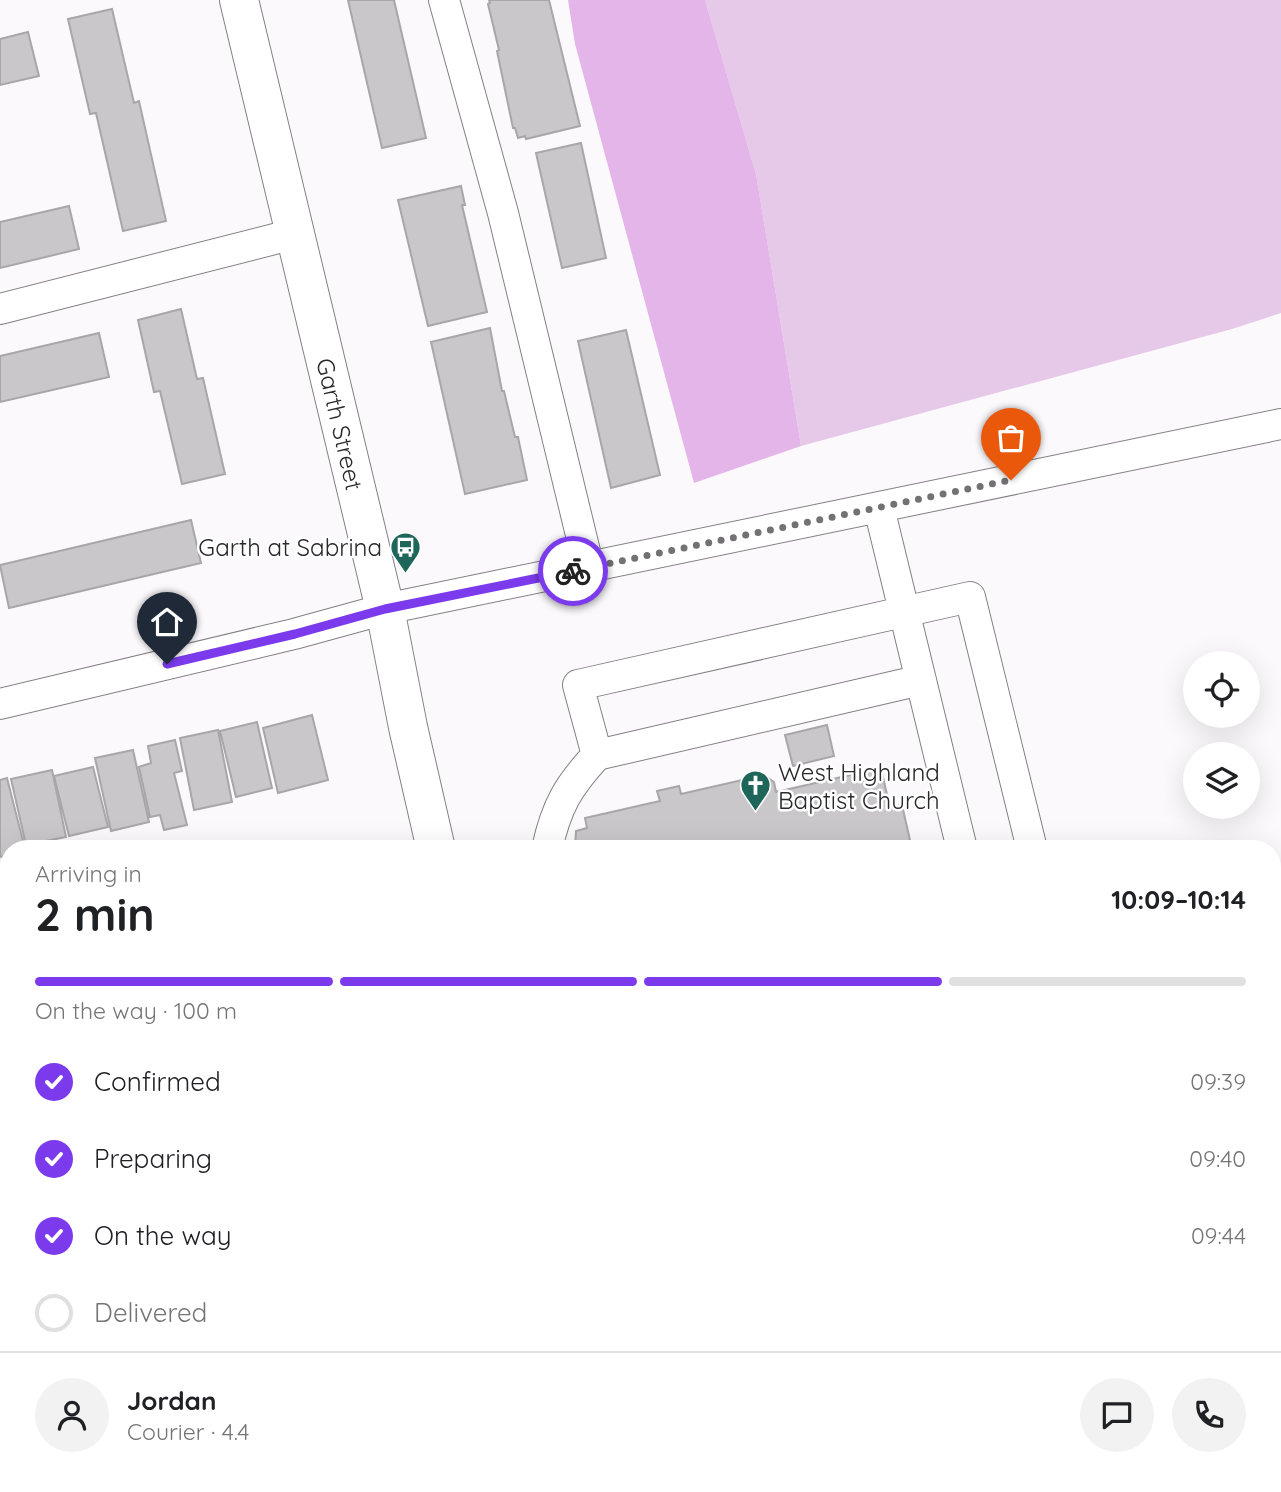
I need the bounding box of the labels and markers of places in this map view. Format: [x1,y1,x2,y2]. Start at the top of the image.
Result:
pin [981,408,1041,480]
bus stop icon: Garth at Sabrina [388,530,422,574]
place label: Garth at Sabrina [198,532,382,562]
pin [137,592,197,664]
place label: West Highland Baptist Church [778,757,940,815]
church icon: West Highland Baptist Church [738,769,772,813]

